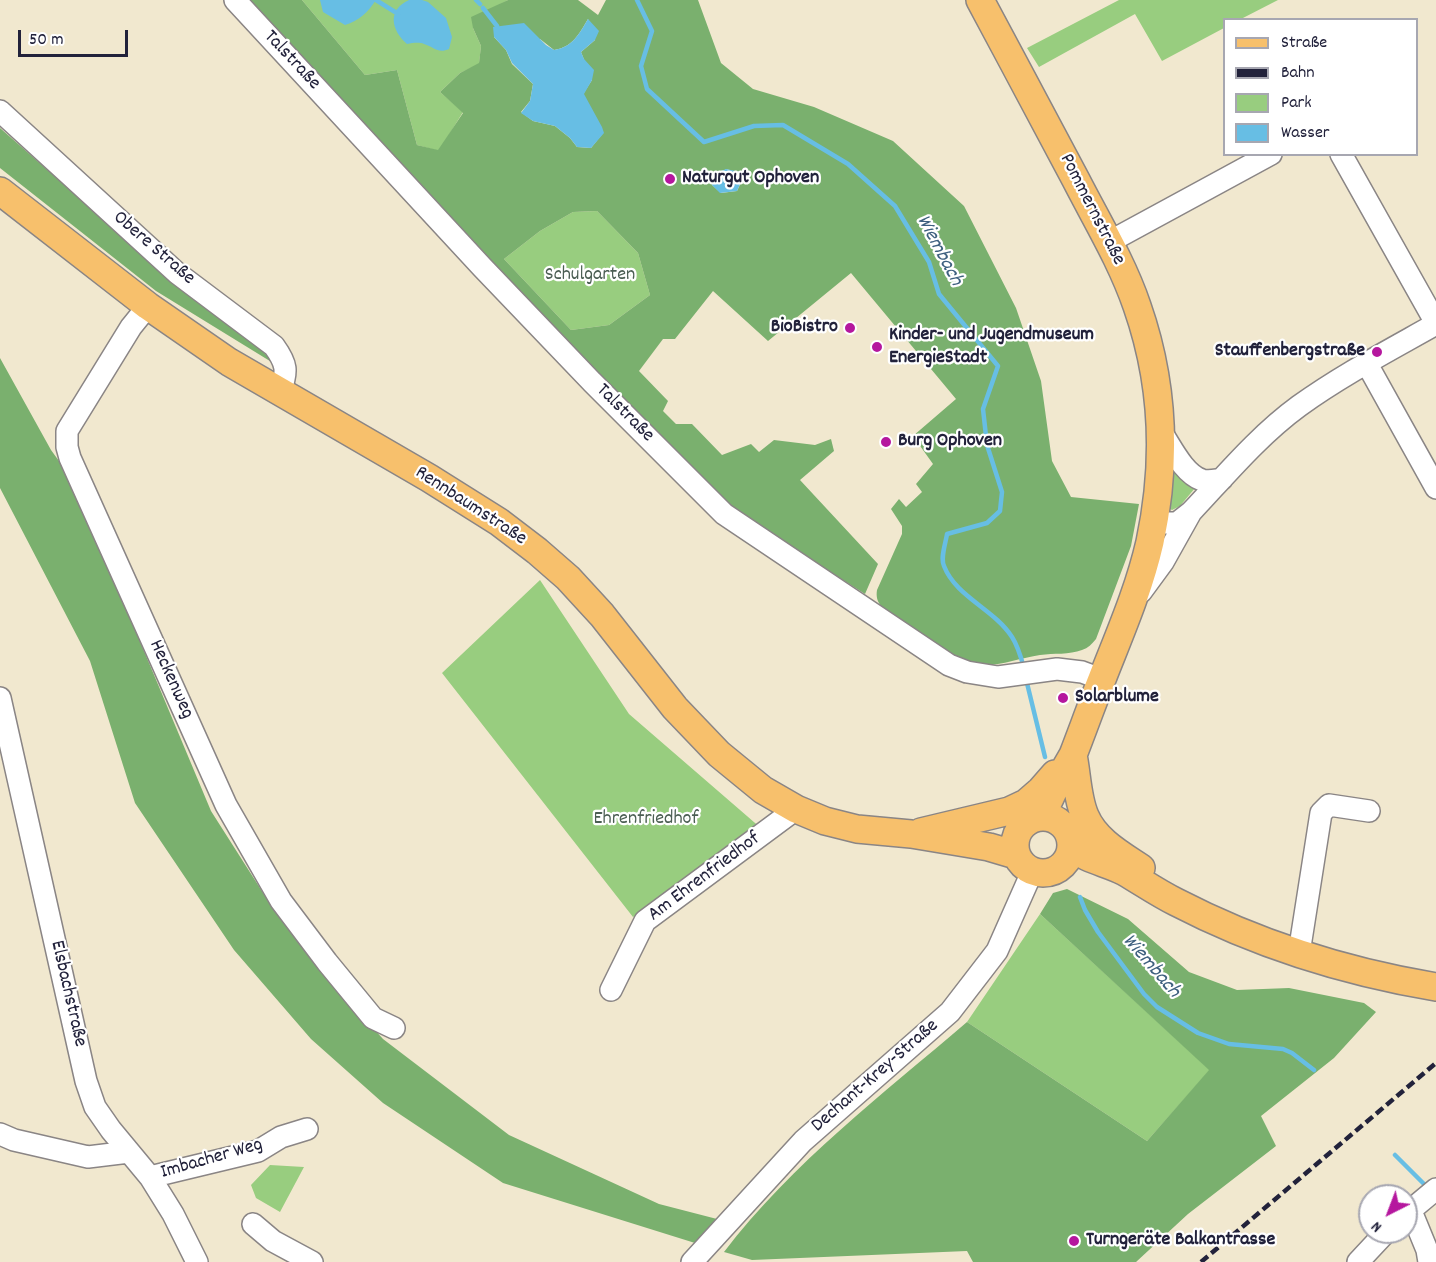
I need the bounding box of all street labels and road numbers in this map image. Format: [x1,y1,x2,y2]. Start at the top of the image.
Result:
street label: Talstraße [257,26,325,96]
street label: Pommernstraße [1053,150,1129,270]
street label: Obere Straße [107,207,199,291]
street label: Talstraße [590,380,658,448]
street label: Rennbaumstraße [410,462,530,552]
street label: Heckenweg [142,637,198,723]
street label: Am Ehrenfriedhof [644,828,766,928]
street label: Elsbachstraße [43,938,91,1050]
street label: Dechant-Krey-Straße [807,1015,945,1139]
street label: Imbacher Weg [158,1134,266,1186]

